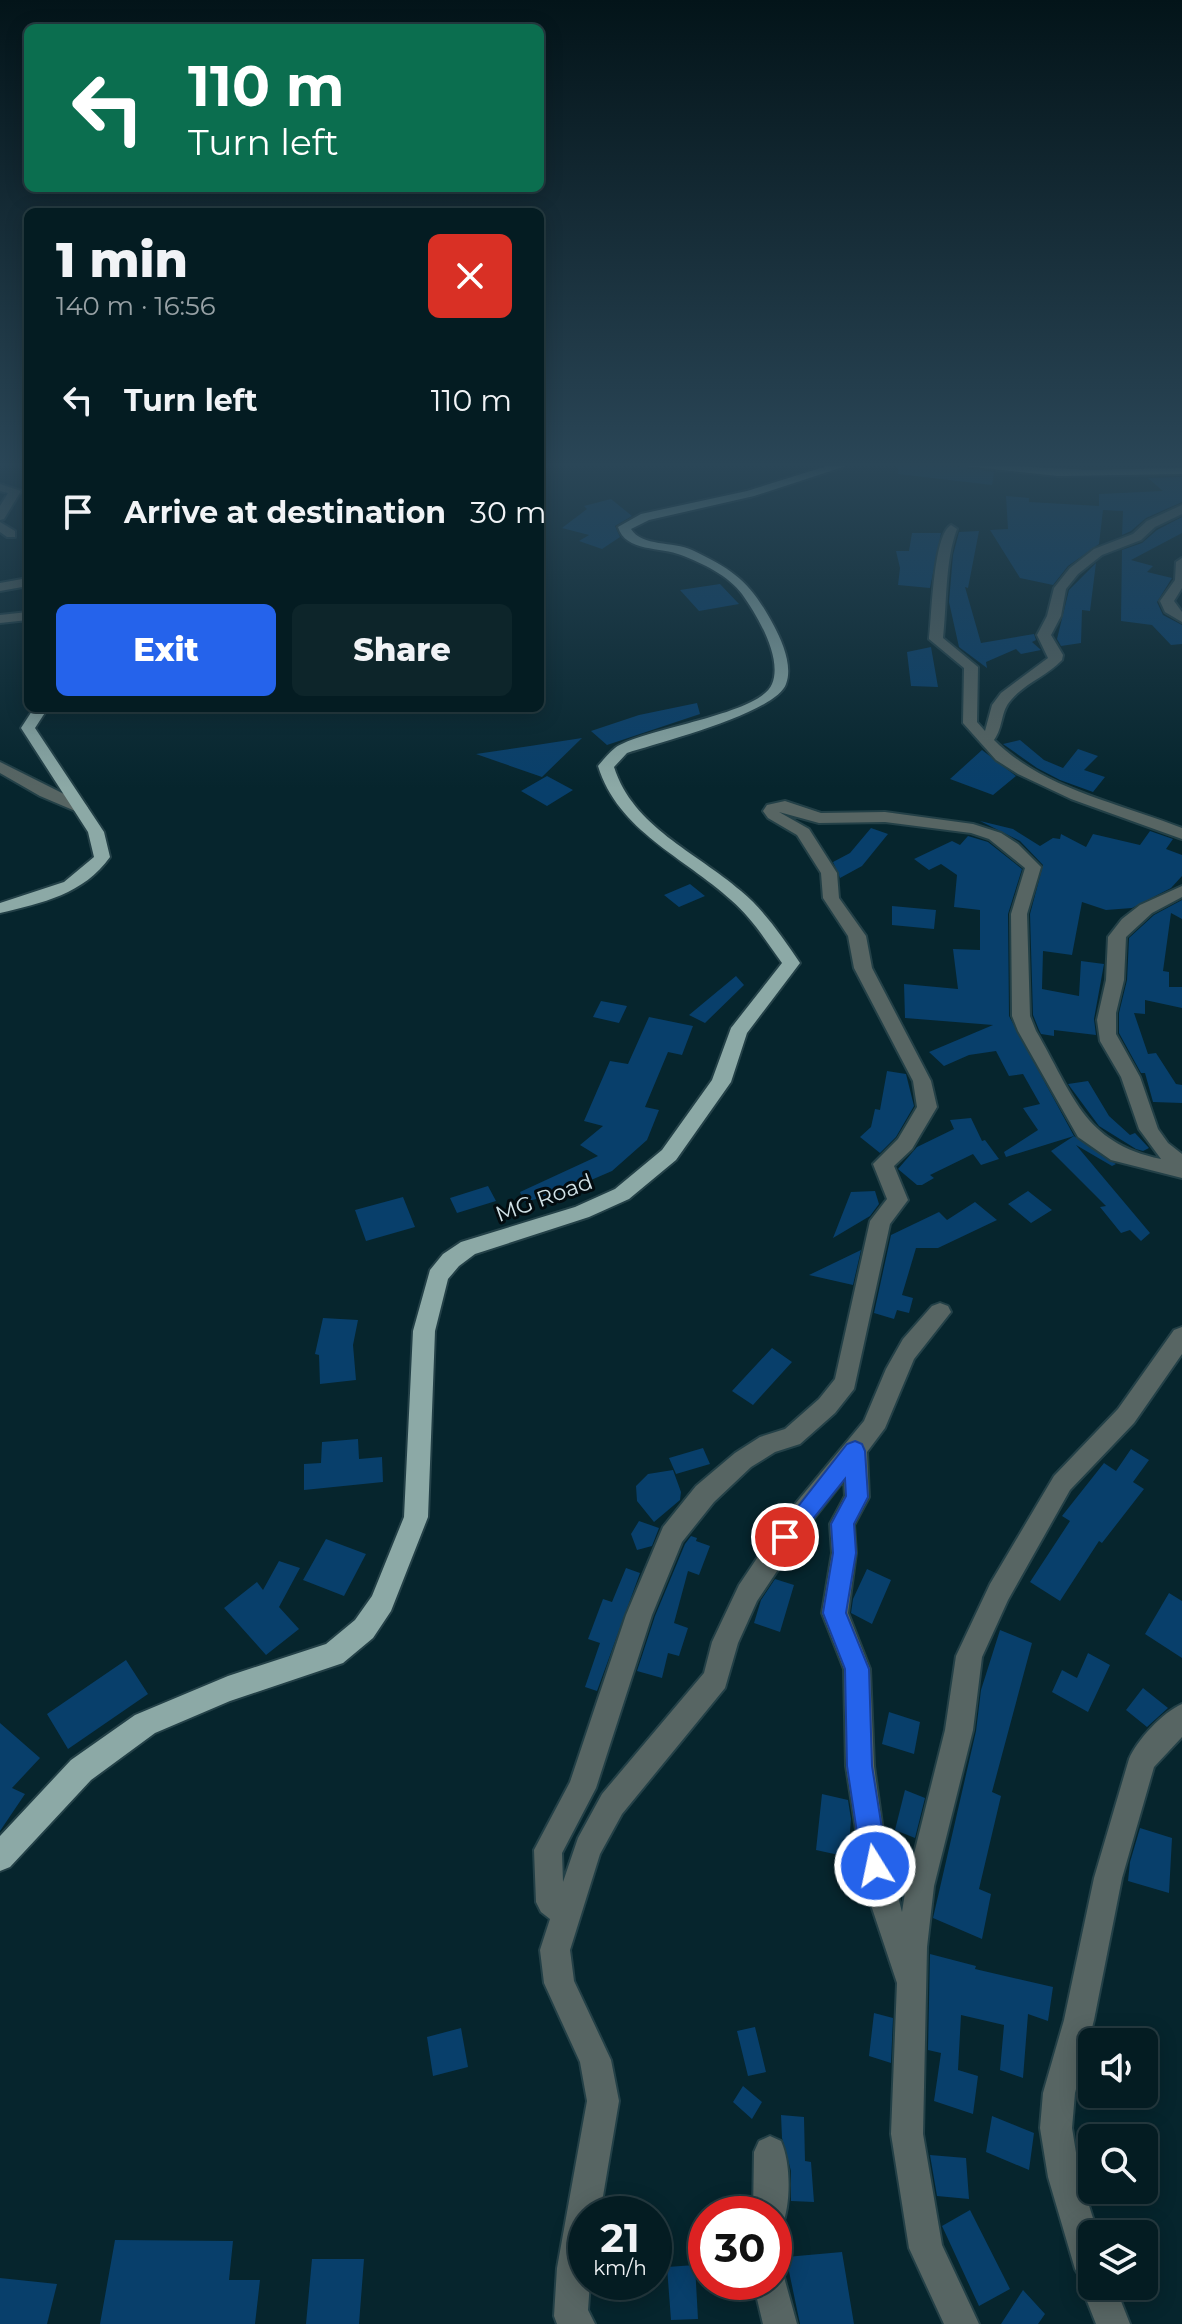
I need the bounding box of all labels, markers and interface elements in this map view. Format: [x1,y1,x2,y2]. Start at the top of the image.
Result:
text: 110 m [188,52,345,120]
icon: left [56,56,160,160]
text: Turn left [188,120,339,164]
text: 1 min [56,231,188,289]
button: close [428,234,512,318]
text: 140 m · 16:56 [56,290,216,322]
icon: left [56,378,100,422]
text: Turn left [124,382,257,419]
text: 110 m [431,382,512,419]
icon: arrive [56,490,100,534]
text: Arrive at destination [124,494,446,531]
text: 30 m [470,494,547,531]
button: Exit [56,604,276,696]
button: Share [292,604,512,696]
street label: MG Road [492,1168,596,1228]
pin [751,1503,819,1571]
icon: arrive [763,1515,807,1559]
position arrow [833,1824,917,1908]
map controls [1078,2028,1158,2300]
button: sound [1078,2028,1158,2108]
button: search [1078,2124,1158,2204]
speed limit sign: 30 [688,2196,792,2300]
text: 21 [600,2213,640,2262]
button: layers [1078,2220,1158,2300]
text: km/h [593,2256,647,2280]

